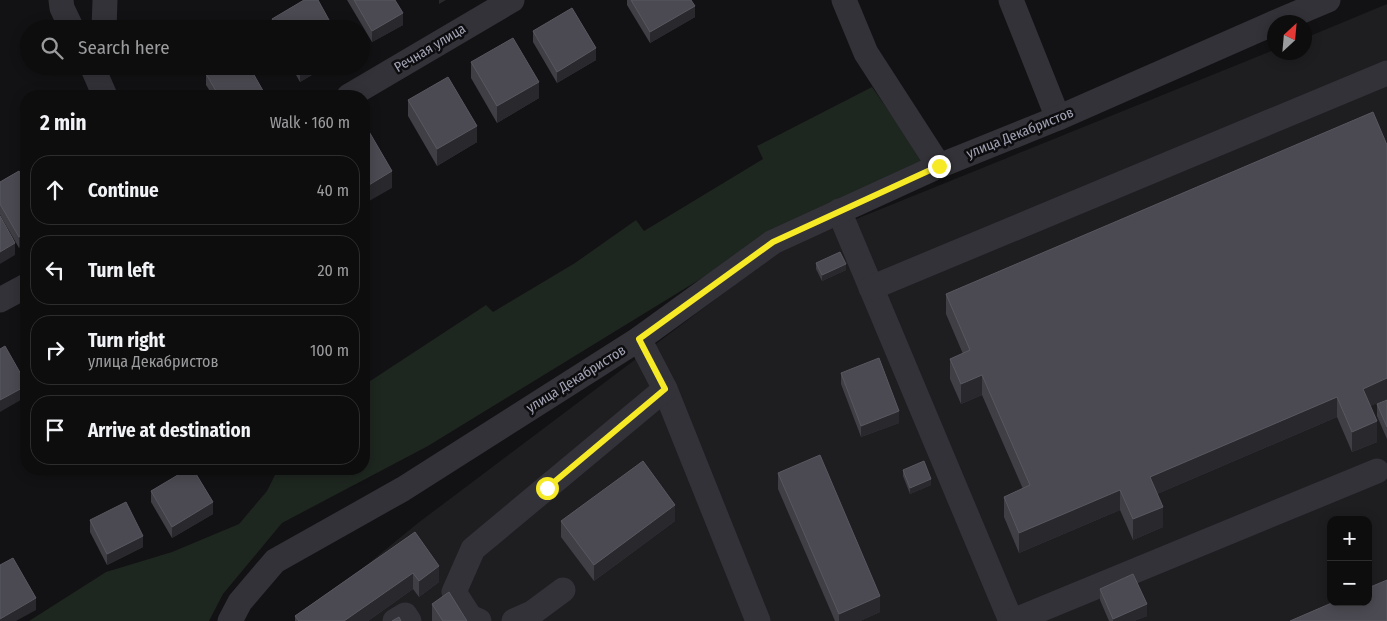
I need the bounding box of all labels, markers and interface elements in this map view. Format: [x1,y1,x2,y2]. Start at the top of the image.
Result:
north arrow [1267,15,1312,60]
search box [20,20,370,75]
street label: Речная улица [391,20,469,76]
icon: search [38,34,66,62]
text: Search here [78,36,170,59]
street label: улица Декабристов [964,104,1076,162]
text: 2 min [40,110,87,136]
text: Walk · 160 m [270,113,350,132]
route end [928,155,951,178]
icon: ahead [41,176,69,204]
text: Continue [88,179,159,202]
text: 40 m [317,181,349,200]
icon: left [41,256,69,284]
text: Turn left [88,259,155,282]
text: 20 m [318,261,349,280]
text: Turn right [88,329,165,352]
icon: right [41,336,69,364]
text: 100 m [310,341,349,360]
street label: улица Декабристов [523,342,629,416]
text: улица Декабристов [88,352,219,371]
icon: arrive [41,416,69,444]
text: Arrive at destination [88,419,251,442]
route start [536,477,559,500]
map controls [1327,516,1372,606]
button: + [1327,516,1372,561]
button: − [1327,561,1372,606]

